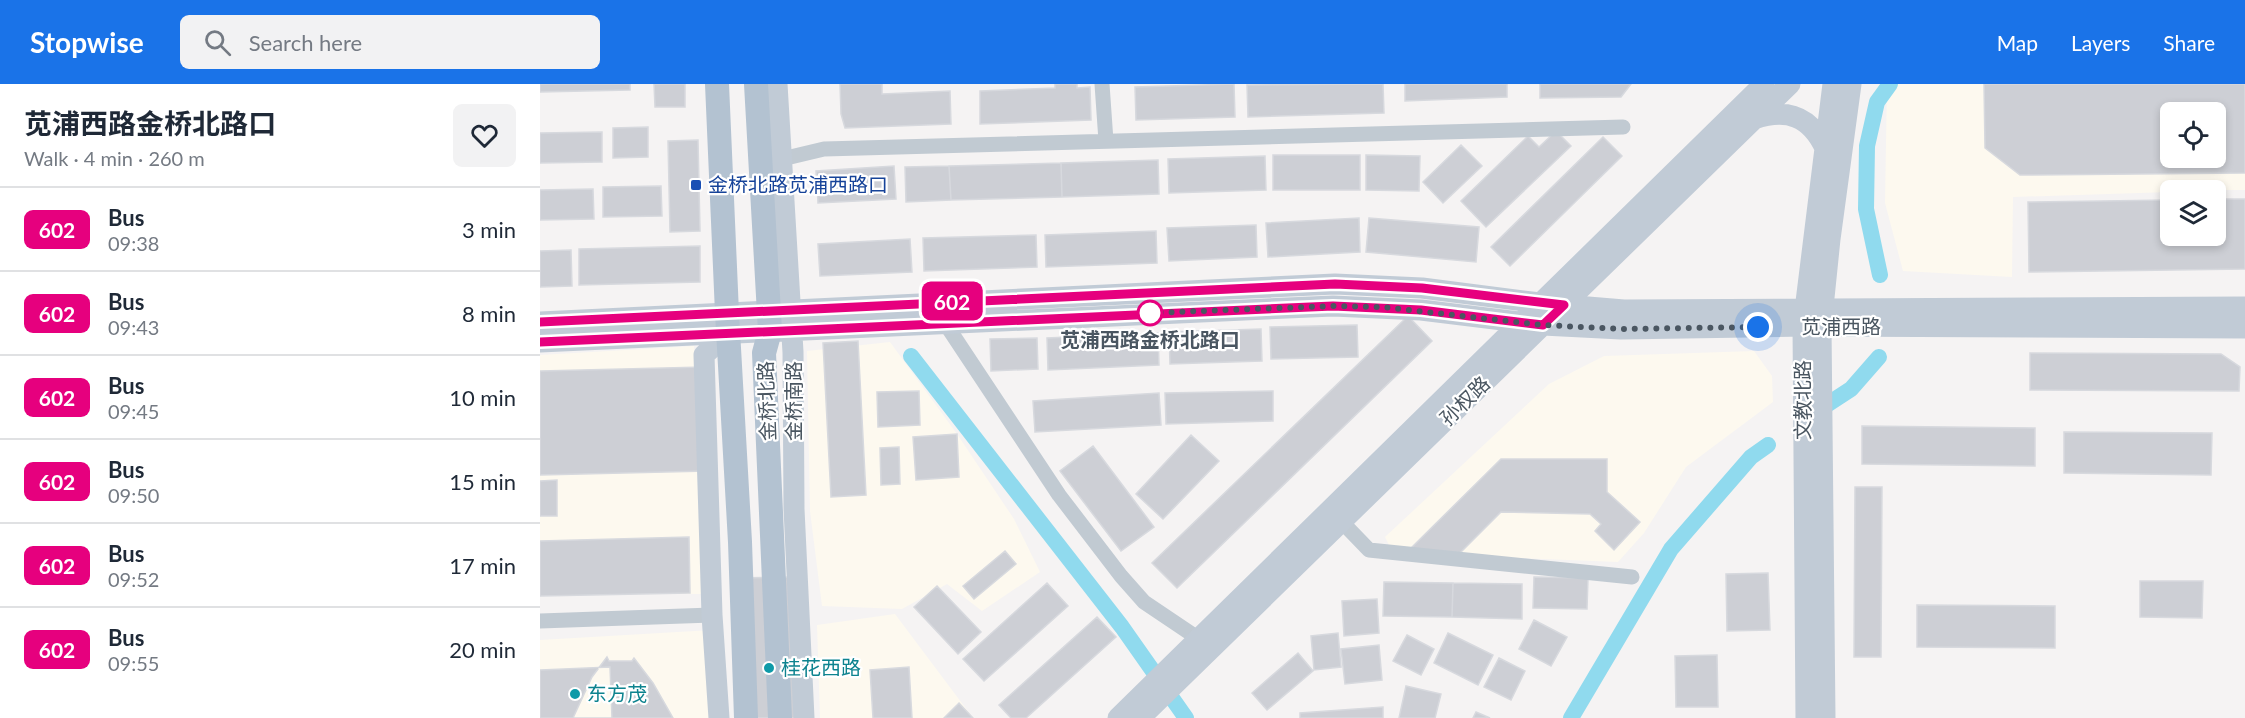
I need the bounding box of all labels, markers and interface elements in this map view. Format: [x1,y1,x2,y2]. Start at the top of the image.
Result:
search box [180,15,600,69]
text: Stopwise [30,25,144,59]
icon: search [201,26,234,59]
text: Search here [249,29,362,56]
text: Map [1997,30,2038,55]
text: Layers [2071,30,2130,55]
text: Share [2163,30,2215,55]
map controls [2160,102,2226,246]
button: locate [2160,102,2226,168]
button: heart [453,104,516,167]
text: 苋浦西路金桥北路口 [24,106,276,140]
text: Walk · 4 min · 260 m [24,146,205,170]
place label: 金桥北路苋浦西路口 [708,172,888,196]
marker: 金桥北路苋浦西路口 [689,178,703,192]
button: layers [2160,180,2226,246]
text: Bus [108,204,144,231]
text: 3 min [462,216,516,243]
text: 602 [39,217,75,242]
text: 09:38 [108,231,159,255]
line badge: 602 [918,282,986,320]
text: Bus [108,288,144,315]
text: 602 [934,289,970,314]
text: 8 min [462,300,516,327]
marker: 苋浦西路金桥北路口 [1137,300,1163,326]
text: 602 [39,301,75,326]
your location [1743,312,1773,342]
street label: 苋浦西路 [1801,314,1881,338]
text: 09:43 [108,315,159,339]
place label: 苋浦西路金桥北路口 [1060,327,1240,351]
street label: 文教北路 [1790,360,1814,440]
street label: 金桥北路 [753,361,779,441]
street label: 金桥南路 [781,361,805,441]
street label: 孙权路 [1434,371,1494,430]
text: Bus [108,372,144,399]
text: 10 min [449,384,516,411]
text: 602 [39,385,75,410]
text: 09:45 [108,399,159,423]
text: Bus [108,456,144,483]
text: 15 min [449,468,516,495]
text: 602 [39,469,75,494]
text: 09:50 [108,483,159,507]
text: Bus [108,540,144,567]
text: 17 min [449,552,516,579]
text: 602 [39,553,75,578]
text: 09:52 [108,567,159,591]
text: Bus [108,624,144,651]
text: 20 min [449,636,516,663]
text: 602 [39,637,75,662]
text: 09:55 [108,651,159,675]
place label: 桂花西路 [781,655,861,679]
marker: 桂花西路 [762,661,776,675]
place label: 东方茂 [587,681,647,705]
marker: 东方茂 [568,687,582,701]

